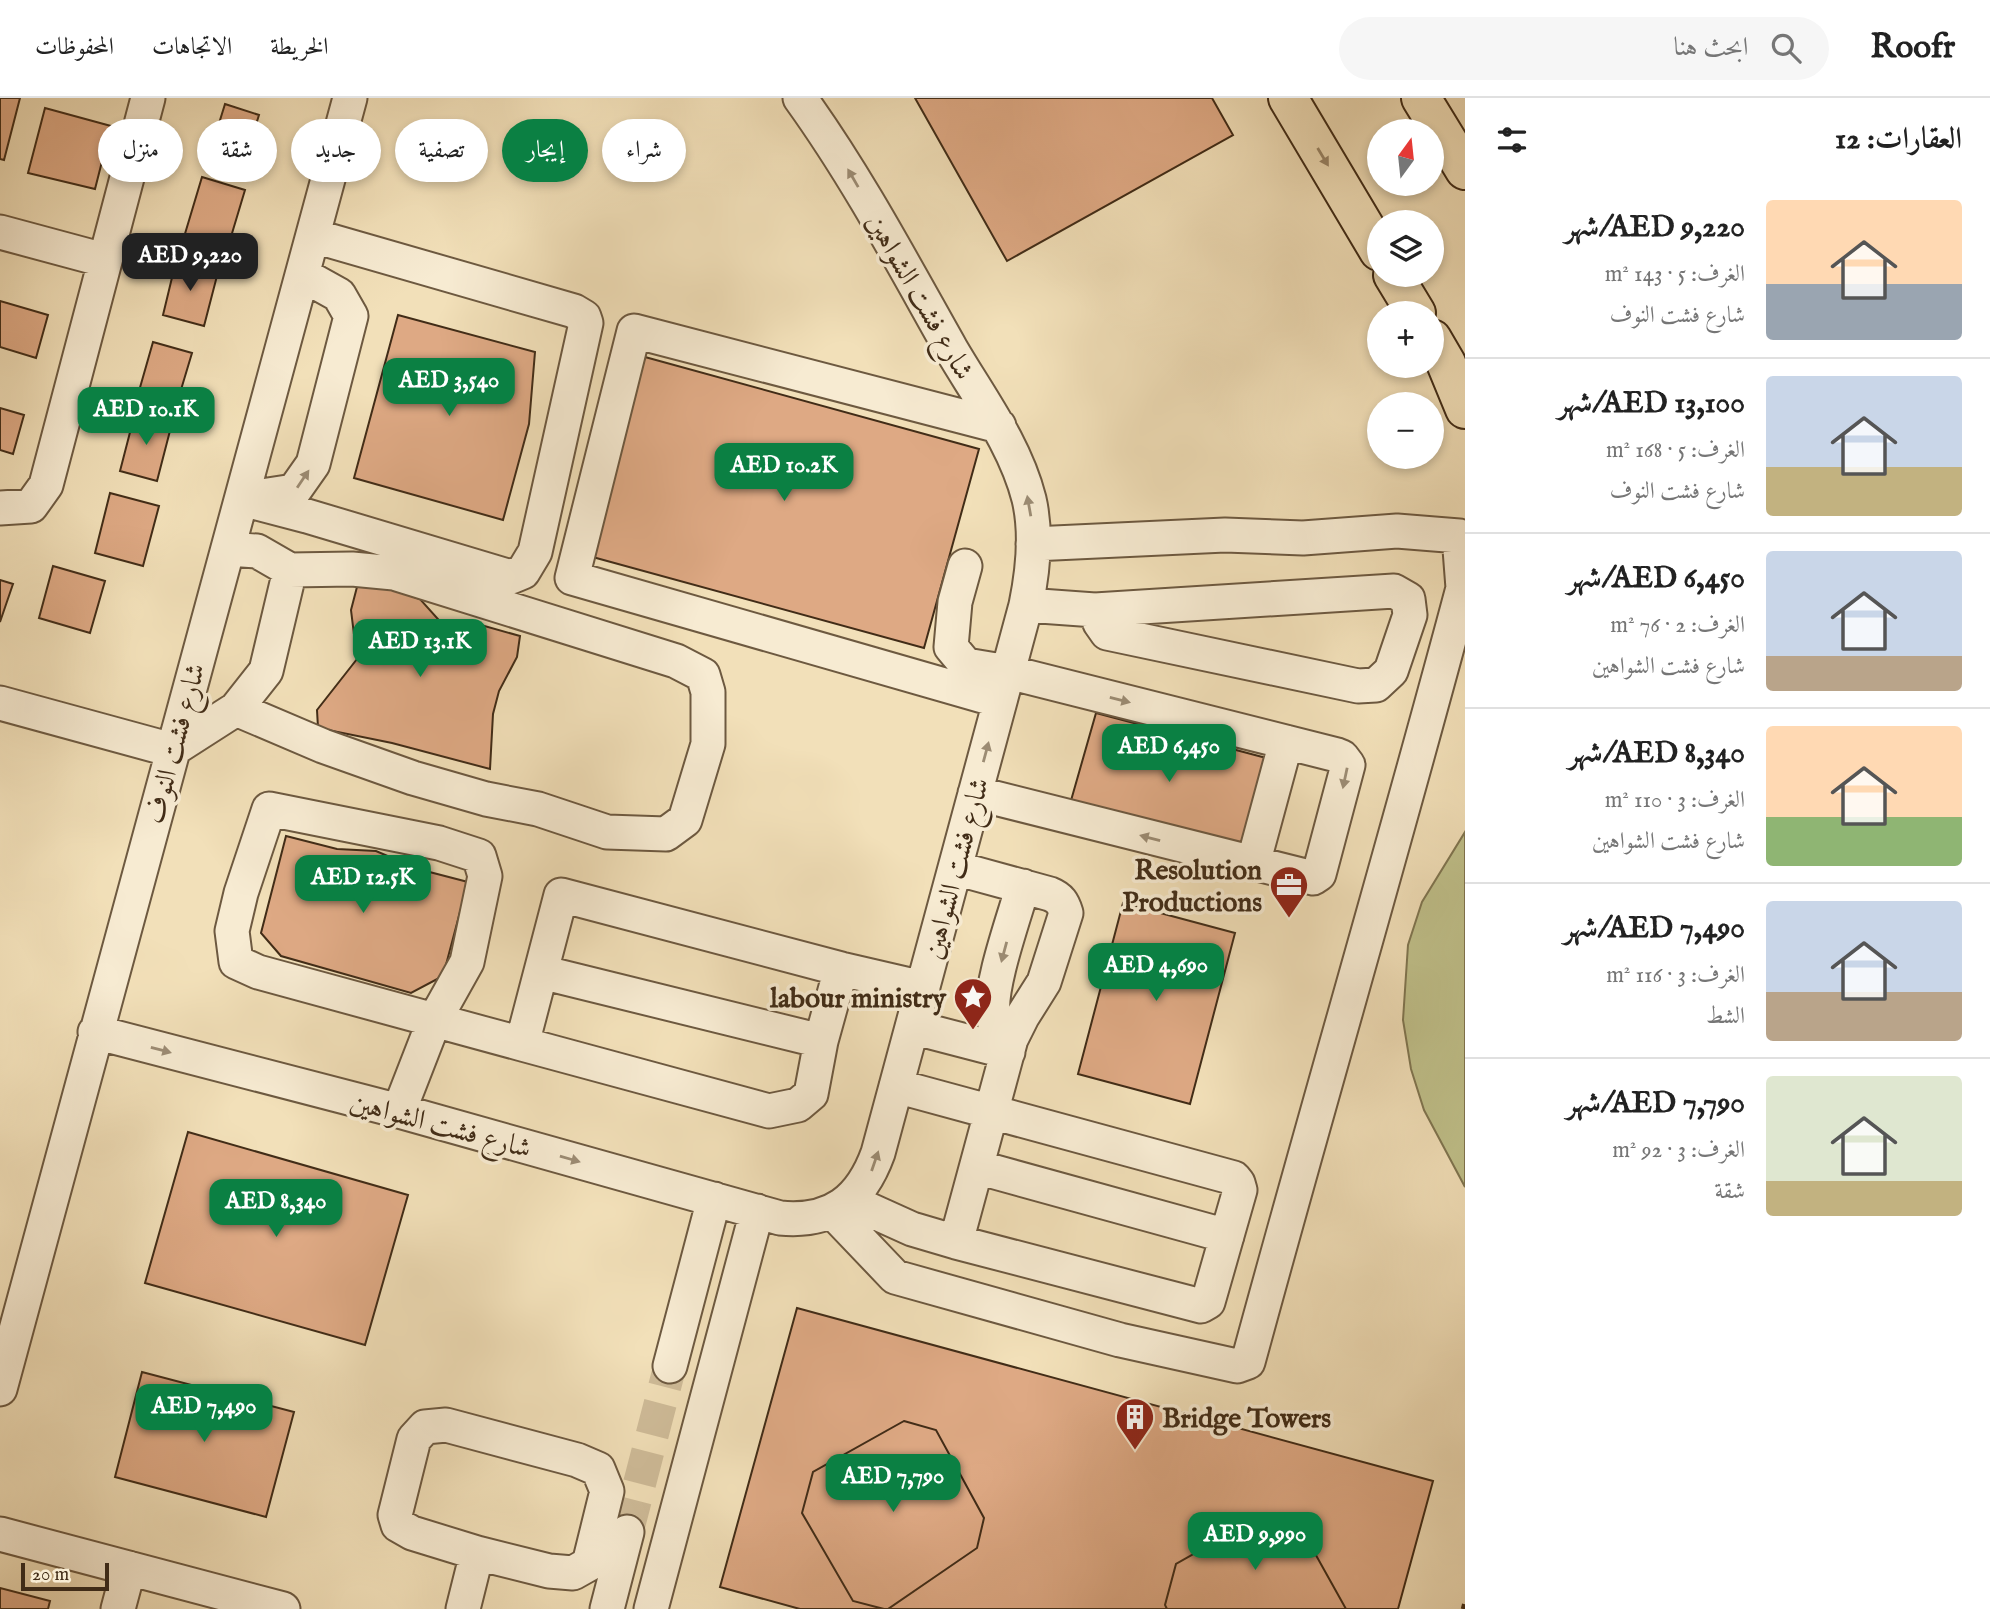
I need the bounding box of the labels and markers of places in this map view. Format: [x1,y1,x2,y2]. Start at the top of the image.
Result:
pin: AED 9,220 [110,234,270,293]
pin: AED 3,540 [369,358,529,418]
pin: AED 10.1K [66,388,226,447]
pin: AED 10.2K [704,444,864,503]
pin: AED 13.1K [340,620,500,679]
pin: AED 6,450 [1089,724,1249,784]
place label: Resolution Productions [1122,854,1262,921]
pin: AED 12.5K [283,856,443,915]
office icon: Resolution Productions [1268,864,1310,919]
pin: AED 4,690 [1076,944,1236,1003]
place icon: labour ministry [952,976,994,1031]
place label: labour ministry [769,982,947,1017]
pin: AED 8,340 [196,1180,356,1239]
pin: AED 7,490 [124,1384,284,1444]
building icon: Bridge Towers [1114,1396,1156,1451]
place label: Bridge Towers [1162,1402,1331,1437]
pin: AED 7,790 [813,1454,973,1514]
pin: AED 9,990 [1175,1512,1335,1572]

